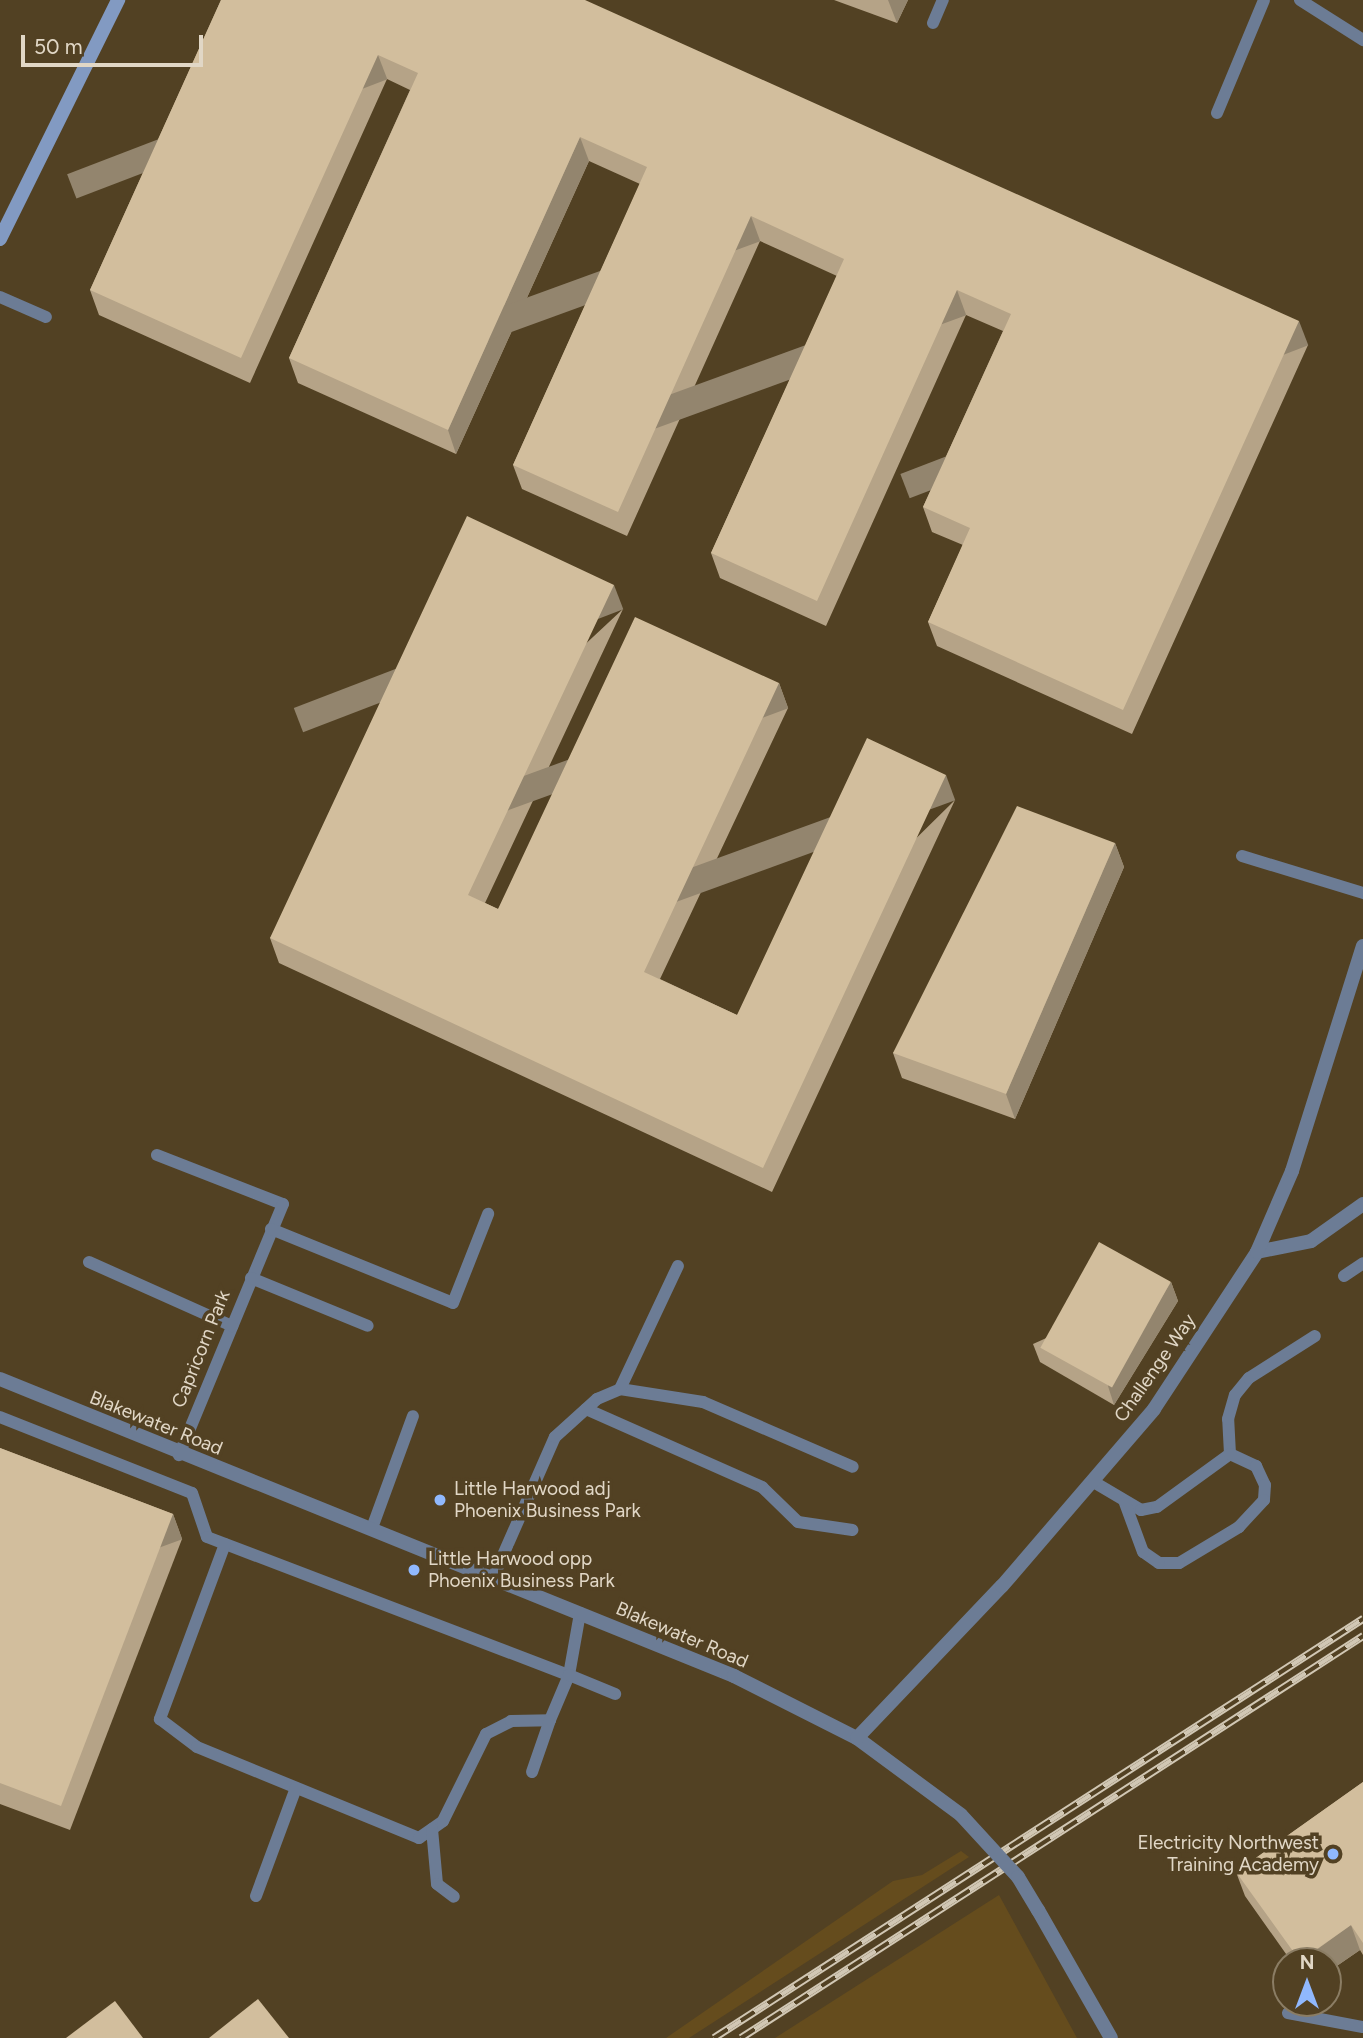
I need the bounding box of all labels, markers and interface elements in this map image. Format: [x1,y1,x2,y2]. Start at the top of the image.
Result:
scale bar [24,21,206,65]
text: 50 m [34,34,83,59]
street label: Capricorn Park [167,1287,235,1411]
street label: Challenge Way [1109,1310,1201,1426]
street label: Blakewater Road [86,1386,226,1460]
place label: Little Harwood adj Phoenix Business Park [454,1478,641,1522]
marker: Little Harwood adj Phoenix Business Park [432,1492,448,1508]
place label: Little Harwood opp Phoenix Business Park [428,1548,615,1592]
marker: Little Harwood opp Phoenix Business Park [406,1562,422,1578]
street label: Blakewater Road [612,1597,752,1673]
place label: Electricity Northwest Training Academy [1137,1832,1319,1876]
marker: Electricity Northwest Training Academy [1325,1846,1341,1862]
north arrow [1272,1947,1342,2017]
text: N [1300,1951,1314,1974]

